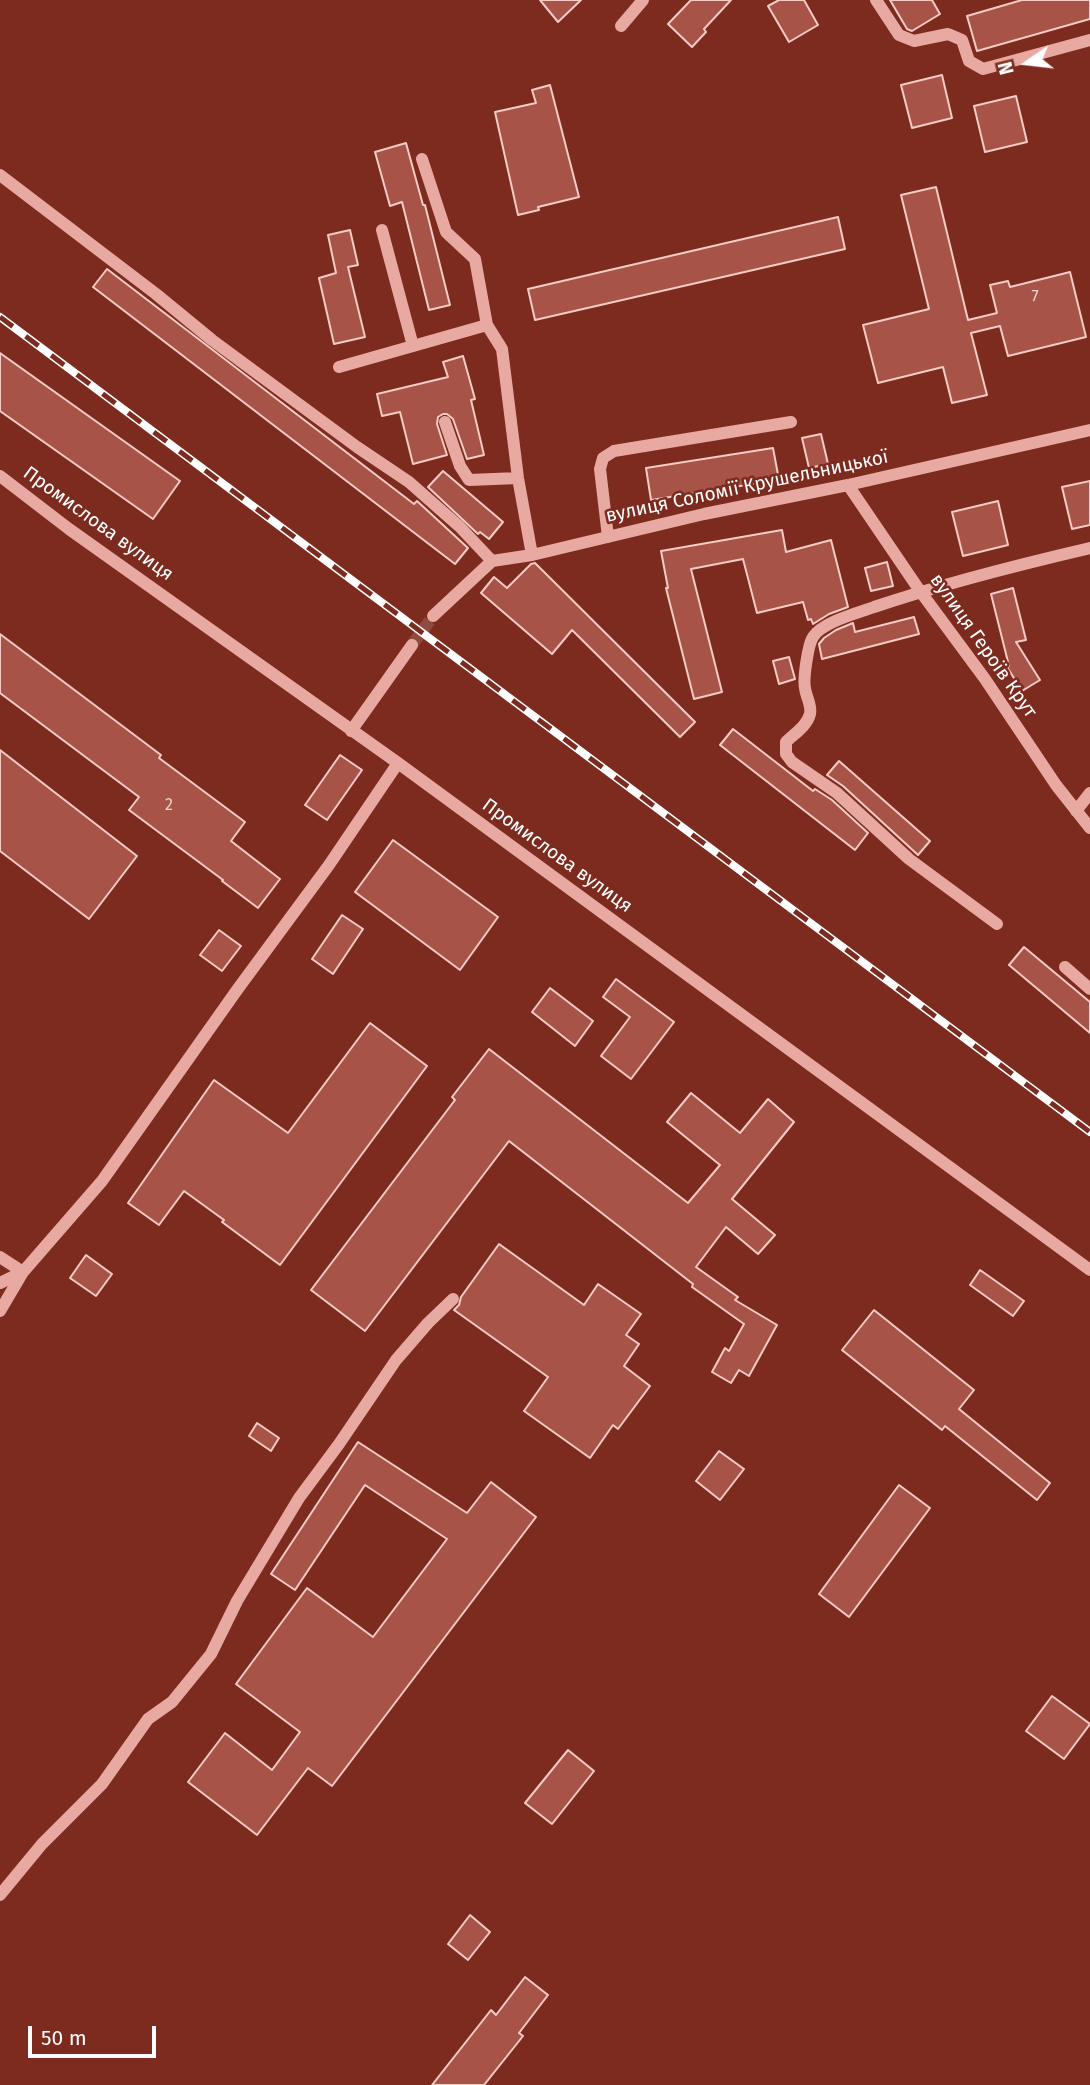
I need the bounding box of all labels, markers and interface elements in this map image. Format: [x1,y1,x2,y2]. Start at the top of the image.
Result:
north arrow [992,28,1062,98]
text: N [993,59,1019,77]
house number: 7 [1031,288,1039,308]
street label: вулиця Соломії Крушельницької [604,446,890,528]
street label: Промислова вулиця [19,462,177,586]
street label: вулиця Героїв Крут [925,570,1041,722]
street label: Промислова вулиця [478,794,636,918]
house number: 2 [165,796,173,816]
scale bar [32,2011,159,2056]
text: 50 m [41,2025,87,2051]

